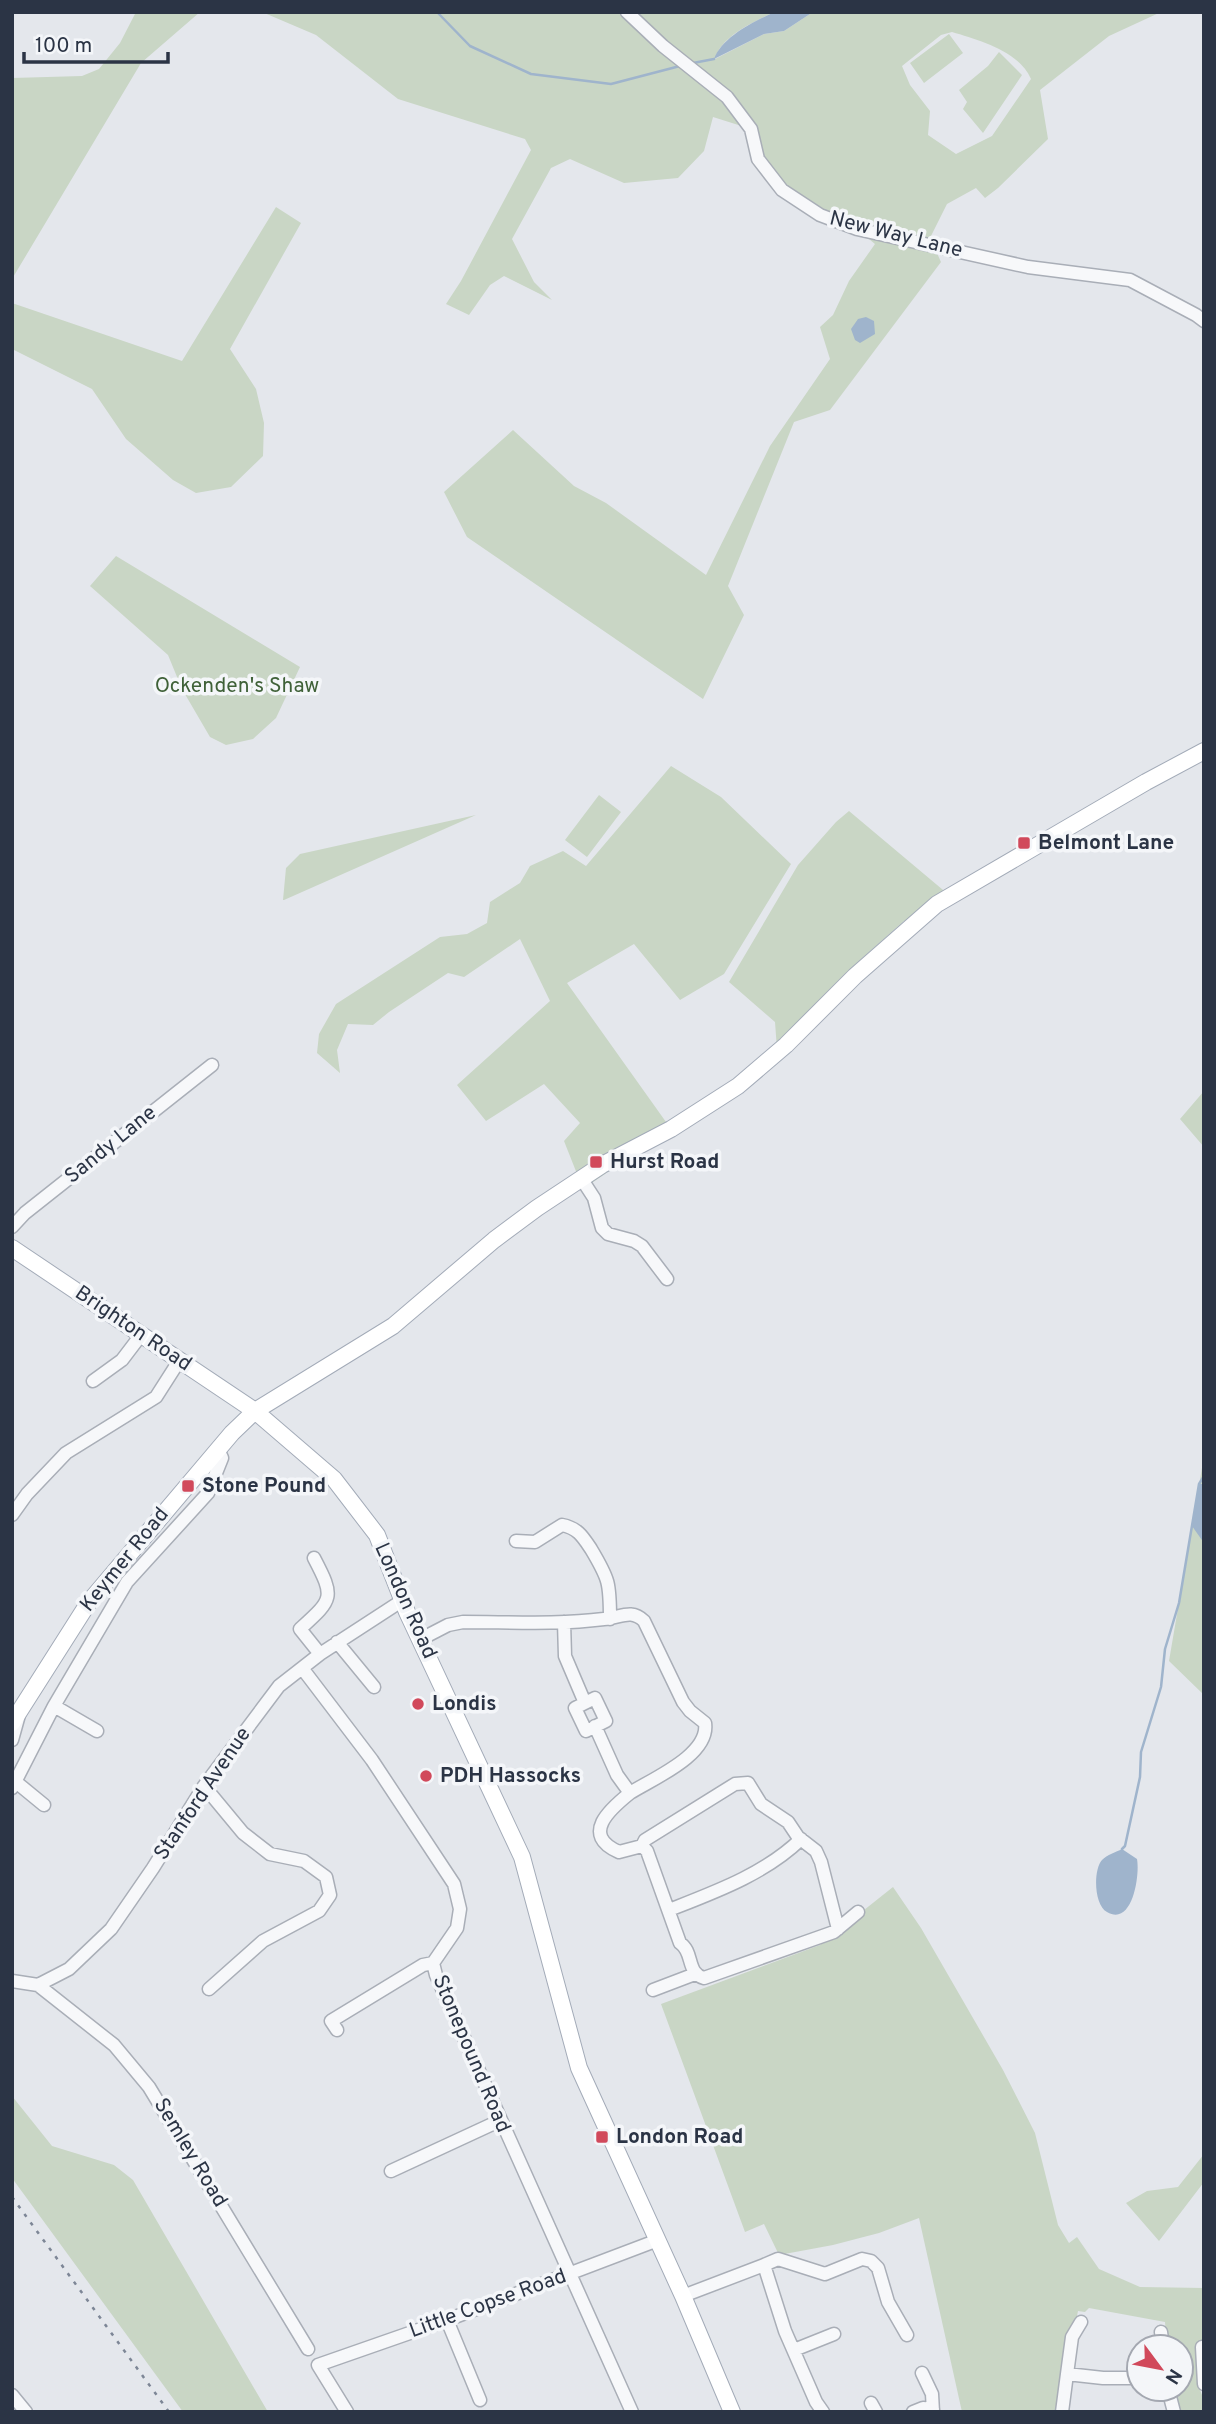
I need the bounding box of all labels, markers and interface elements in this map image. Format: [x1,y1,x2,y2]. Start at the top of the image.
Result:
scale bar [24,21,168,65]
text: 100 m [35,33,92,60]
street label: New Way Lane [827,205,965,265]
park label: Ockenden's Shaw [155,673,319,700]
place label: Belmont Lane [1038,830,1174,857]
marker: Belmont Lane [1016,835,1032,851]
street label: Sandy Lane [60,1100,162,1190]
place label: Hurst Road [610,1149,719,1176]
marker: Hurst Road [588,1154,604,1170]
street label: Brighton Road [69,1280,197,1378]
place label: Stone Pound [202,1473,326,1500]
marker: Stone Pound [180,1478,196,1494]
street label: Keymer Road [75,1502,175,1618]
street label: London Road [367,1539,443,1663]
place label: Londis [432,1691,497,1718]
marker: Londis [410,1696,426,1712]
street label: Stanford Avenue [148,1722,258,1866]
place label: PDH Hassocks [440,1763,581,1790]
marker: PDH Hassocks [418,1768,434,1784]
street label: Stonepound Road [426,1971,516,2137]
street label: Semley Road [147,2094,233,2212]
place label: London Road [616,2124,743,2151]
marker: London Road [594,2129,610,2145]
street label: Little Copse Road [406,2263,570,2345]
north arrow [1125,2333,1195,2403]
text: N [1159,2364,1187,2388]

